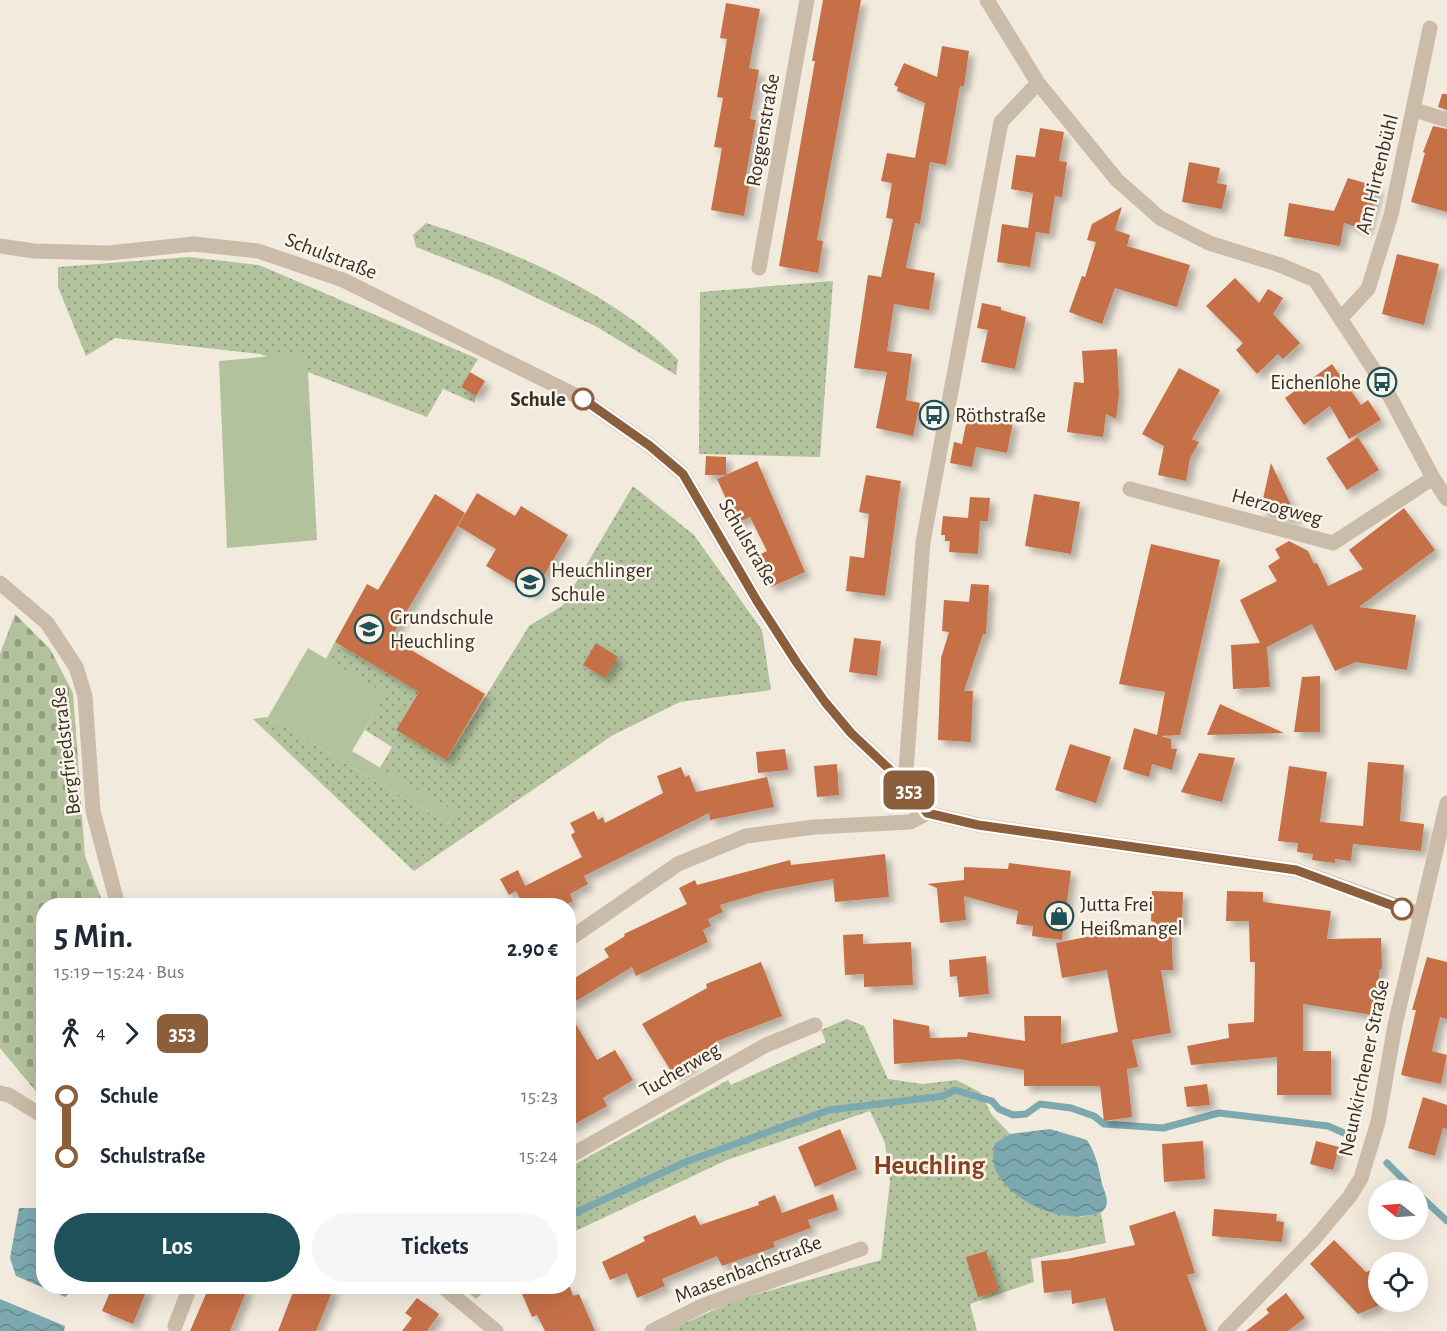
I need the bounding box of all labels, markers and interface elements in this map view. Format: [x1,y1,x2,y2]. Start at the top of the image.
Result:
street label: Roggenstraße [743,72,783,188]
street label: Am Hirtenbühl [1352,112,1402,236]
street label: Schulstraße [282,229,380,283]
bus stop icon: Eichenlohe [1366,366,1398,398]
place label: Eichenlohe [1270,372,1361,393]
marker: Schule [572,388,594,410]
place label: Schule [510,389,566,410]
bus stop icon: Röthstraße [918,399,950,431]
place label: Röthstraße [955,405,1046,426]
street label: Herzogweg [1229,485,1325,529]
street label: Schulstraße [715,495,781,589]
place label: Heuchlinger Schule [551,560,652,605]
school or university icon: Heuchlinger Schule [514,566,546,598]
place label: Grundschule Heuchling [390,607,494,652]
school or university icon: Grundschule Heuchling [353,613,385,645]
street label: Bergfriedstraße [48,686,84,816]
line badge: 353 [874,770,944,810]
text: 353 [895,780,923,801]
place label: Jutta Frei Heißmangel [1080,894,1183,939]
unlabelled marker [1391,898,1413,920]
shop icon: Jutta Frei Heißmangel [1043,900,1075,932]
text: 5 Min. [54,921,133,954]
text: 2.90 € [507,938,558,960]
text: 15:19 – 15:24 · Bus [54,962,184,982]
street label: Neunkirchener Straße [1335,978,1393,1158]
icon: walk [54,1017,87,1050]
icon: forward [115,1017,148,1050]
text: 4 [96,1023,106,1043]
text: 353 [169,1023,196,1044]
street label: Tucherweg [636,1038,724,1101]
text: Schule [100,1085,158,1107]
text: 15:23 [521,1086,558,1106]
text: Schulstraße [100,1145,205,1167]
text: 15:24 [519,1146,558,1166]
district label: Heuchling [873,1152,985,1179]
north arrow [1368,1180,1428,1240]
map controls [1368,1180,1428,1312]
button: Los [54,1213,300,1282]
button: Tickets [312,1213,558,1282]
street label: Maasenbachstraße [672,1231,824,1307]
button: locate [1368,1252,1428,1312]

